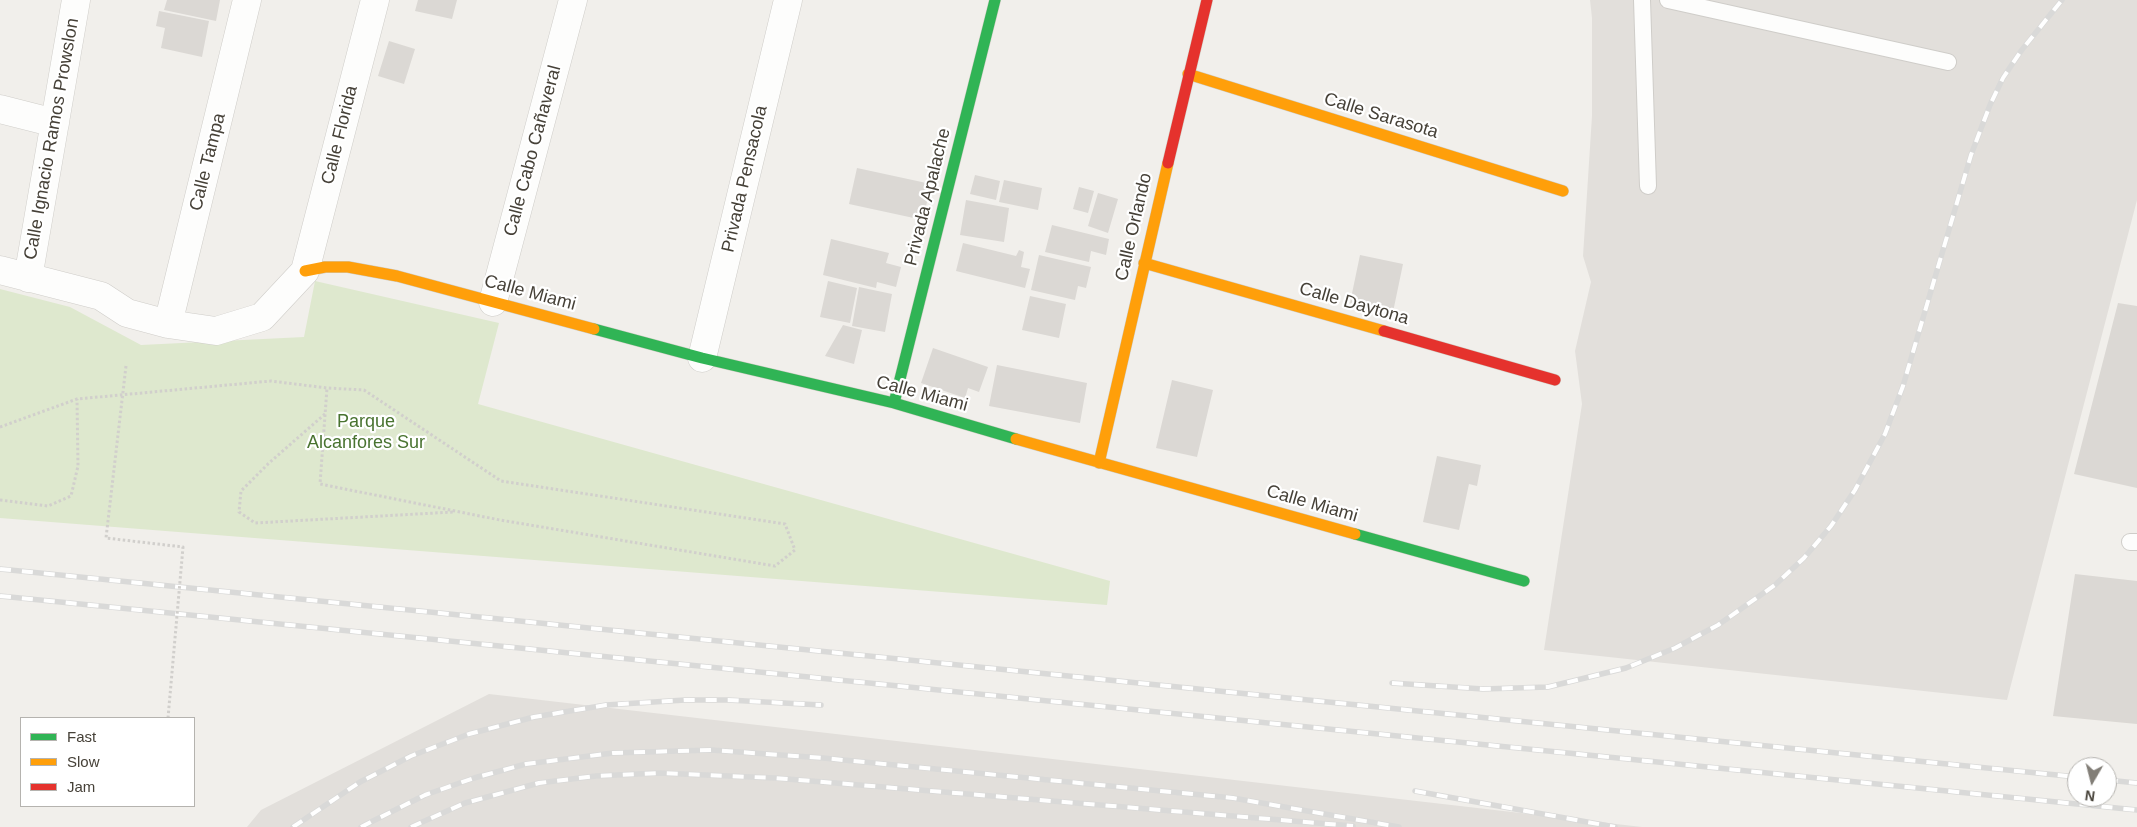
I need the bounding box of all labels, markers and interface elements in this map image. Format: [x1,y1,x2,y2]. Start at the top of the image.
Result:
street label: Calle Ignacio Ramos Prowslon [20,16,84,262]
street label: Calle Cabo Cañaveral [500,63,566,239]
street label: Calle Florida [317,83,363,187]
street label: Calle Sarasota [1321,88,1441,144]
street label: Privada Pensacola [718,103,772,255]
street label: Calle Tampa [185,111,231,213]
street label: Privada Apalache [900,126,956,268]
street label: Calle Orlando [1111,171,1157,283]
street label: Calle Miami [482,270,578,316]
street label: Calle Daytona [1297,278,1411,330]
street label: Calle Miami [874,371,970,417]
park label: Parque Alcanfores Sur [307,411,425,454]
street label: Calle Miami [1264,481,1360,527]
legend [20,717,195,807]
text: Fast [67,728,96,745]
text: Slow [67,753,100,770]
north arrow [2067,757,2117,807]
text: Jam [67,778,95,795]
text: N [2084,787,2096,804]

